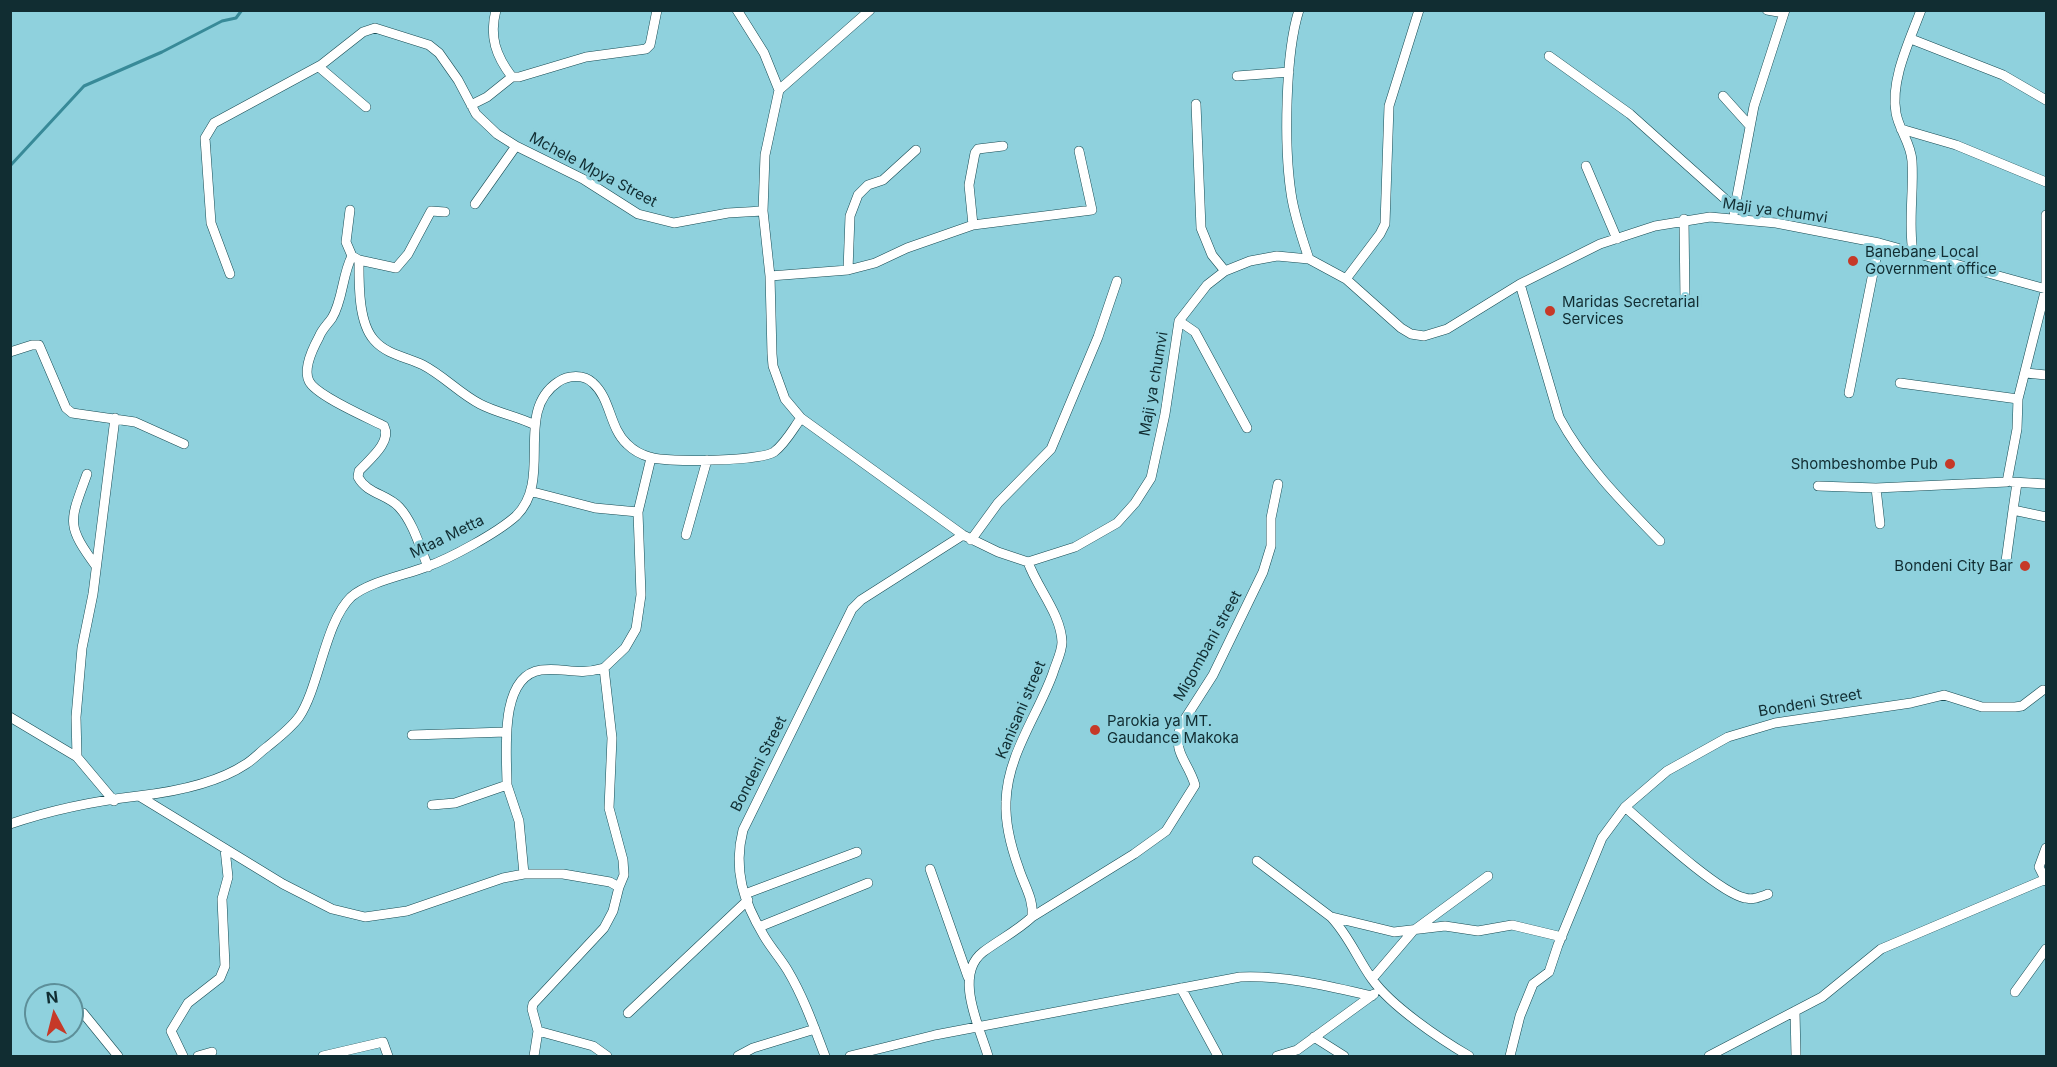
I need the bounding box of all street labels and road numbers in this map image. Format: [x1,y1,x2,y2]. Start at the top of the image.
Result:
street label: Mchele Mpya Street [526,129,660,211]
street label: Maji ya chumvi [1721,195,1829,227]
street label: Maji ya chumvi [1136,330,1172,438]
street label: Mtaa Metta [407,511,487,563]
street label: Migombani street [1170,588,1246,704]
street label: Kanisani street [992,658,1050,762]
street label: Bondeni Street [1757,685,1863,721]
street label: Bondeni Street [727,713,791,815]

